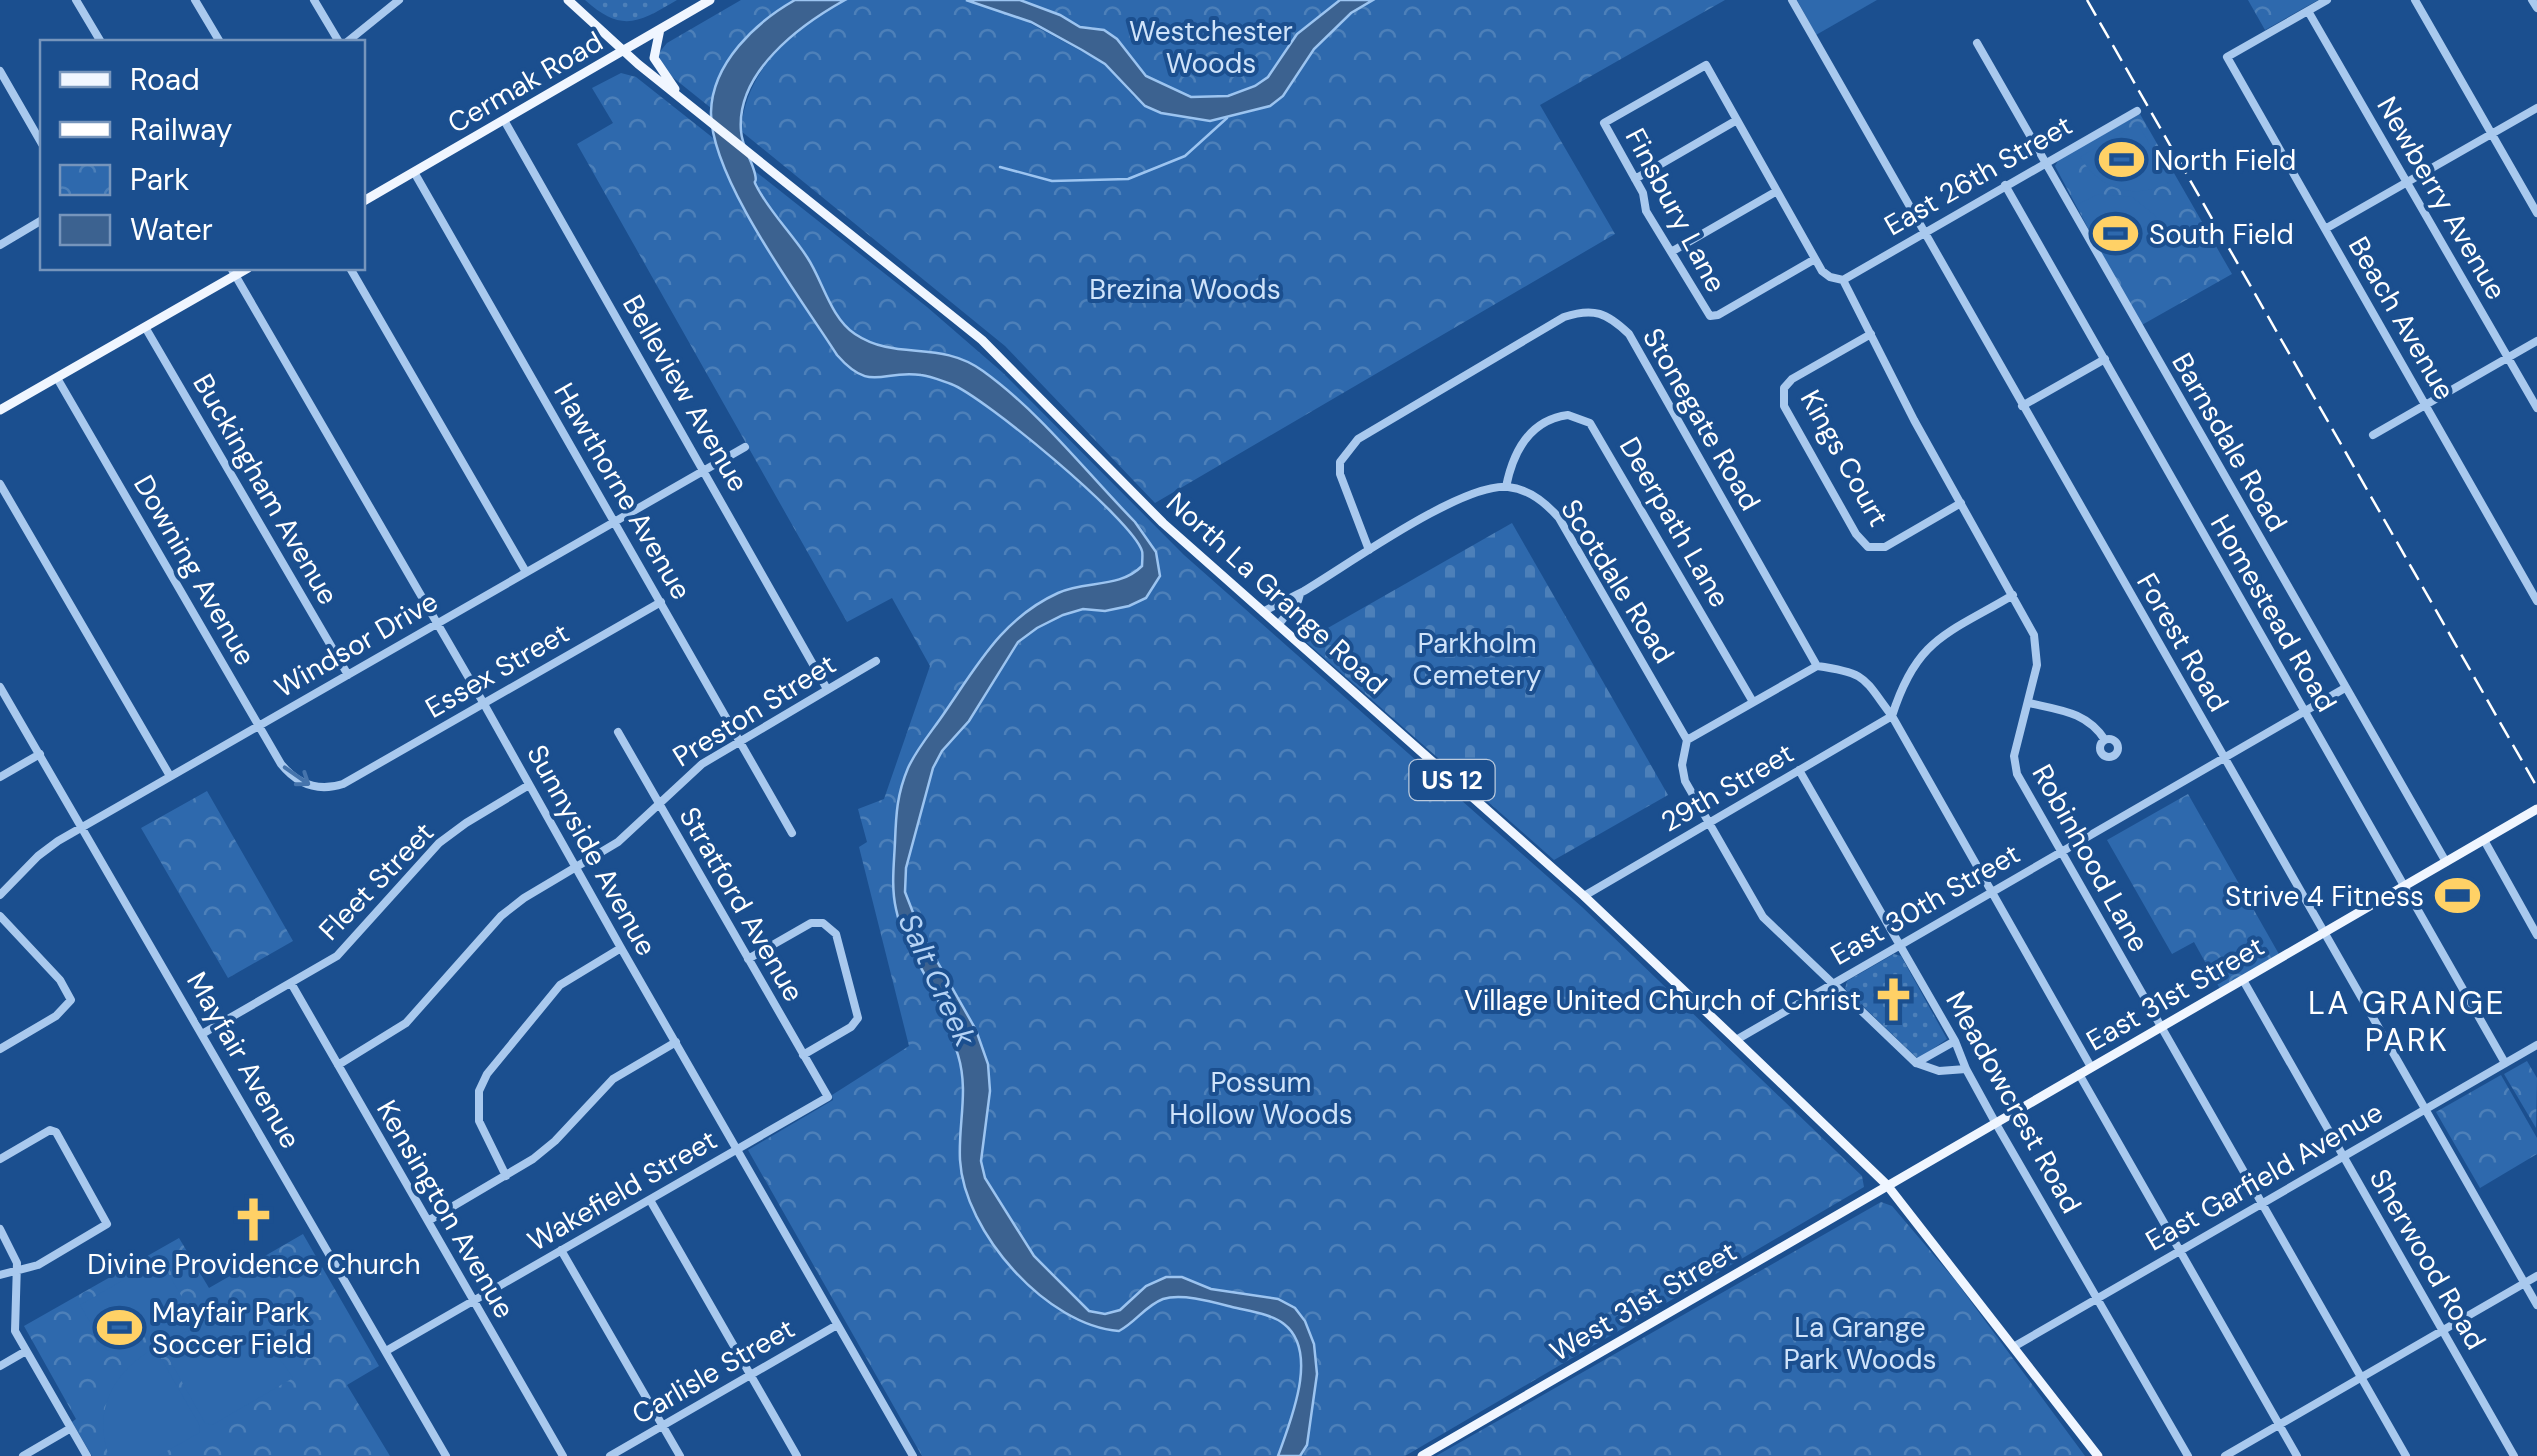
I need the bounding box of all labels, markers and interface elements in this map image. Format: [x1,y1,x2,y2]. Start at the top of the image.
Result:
park label: Westchester Woods [1129,13,1293,82]
street label: Cermak Road [441,23,610,142]
legend [40,40,365,270]
text: Road [130,60,200,99]
street label: Newberry Avenue [2368,90,2515,306]
street label: East 26th Street [1878,107,2079,244]
text: Railway [130,110,233,149]
street label: Finsbury Lane [1617,122,1734,299]
sports icon: North Field [2097,136,2145,184]
place label: North Field [2154,142,2296,179]
text: Park [130,160,189,199]
text: Water [130,210,213,249]
sports icon: South Field [2092,210,2140,258]
place label: South Field [2149,216,2294,253]
street label: Beach Avenue [2340,230,2463,407]
park label: Brezina Woods [1089,271,1281,308]
street label: Belleview Avenue [614,288,757,498]
street label: Stonegate Road [1634,321,1769,517]
street label: Barnsdale Road [2163,346,2296,538]
street label: Buckingham Avenue [184,367,347,611]
street label: Hawthorne Avenue [546,376,700,606]
street label: Kings Court [1792,384,1897,533]
street label: Deerpath Lane [1611,431,1738,614]
street label: Downing Avenue [125,468,264,672]
street label: North La Grange Road [1158,484,1395,702]
street label: Scotdale Road [1552,492,1683,670]
street label: Homestead Road [2202,508,2345,719]
street label: Forest Road [2128,566,2237,718]
street label: Windsor Drive [268,583,444,706]
street label: Essex Street [419,614,576,726]
park label: Parkholm Cemetery [1413,625,1541,694]
street label: Preston Street [666,646,843,775]
street label: 29th Street [1654,735,1800,840]
street label: Sunnyside Avenue [518,738,665,962]
street label: Robinhood Lane [2024,758,2157,959]
road number: US 12 [1410,760,1494,800]
one-way arrow [283,765,310,786]
street label: Stratford Avenue [671,800,812,1008]
street label: Fleet Street [311,814,442,948]
street label: East 30th Street [1824,835,2027,974]
sports icon: Strive 4 Fitness [2433,872,2481,920]
place label: Strive 4 Fitness [2225,878,2424,915]
water label: Salt Creek [890,907,986,1053]
street label: East 31st Street [2080,928,2271,1059]
street label: Mayfair Avenue [178,965,309,1155]
church icon: Village United Church of Christ [1870,976,1918,1024]
place label: Village United Church of Christ [1464,982,1861,1019]
district label: LA GRANGE PARK [2308,982,2506,1061]
street label: Meadowcrest Road [1937,985,2090,1220]
park label: Possum Hollow Woods [1169,1064,1353,1133]
street label: East Garfield Avenue [2139,1093,2389,1259]
street label: Kensington Avenue [368,1094,523,1325]
street label: Wakefield Street [521,1121,723,1260]
street label: Sherwood Road [2361,1162,2494,1356]
church icon: Divine Providence Church [230,1195,278,1243]
street label: West 31st Street [1543,1233,1743,1370]
place label: Divine Providence Church [87,1246,421,1283]
place label: Mayfair Park Soccer Field [152,1294,312,1363]
sports icon: Mayfair Park Soccer Field [95,1304,143,1352]
park label: La Grange Park Woods [1783,1309,1937,1378]
street label: Carlisle Street [625,1310,801,1433]

